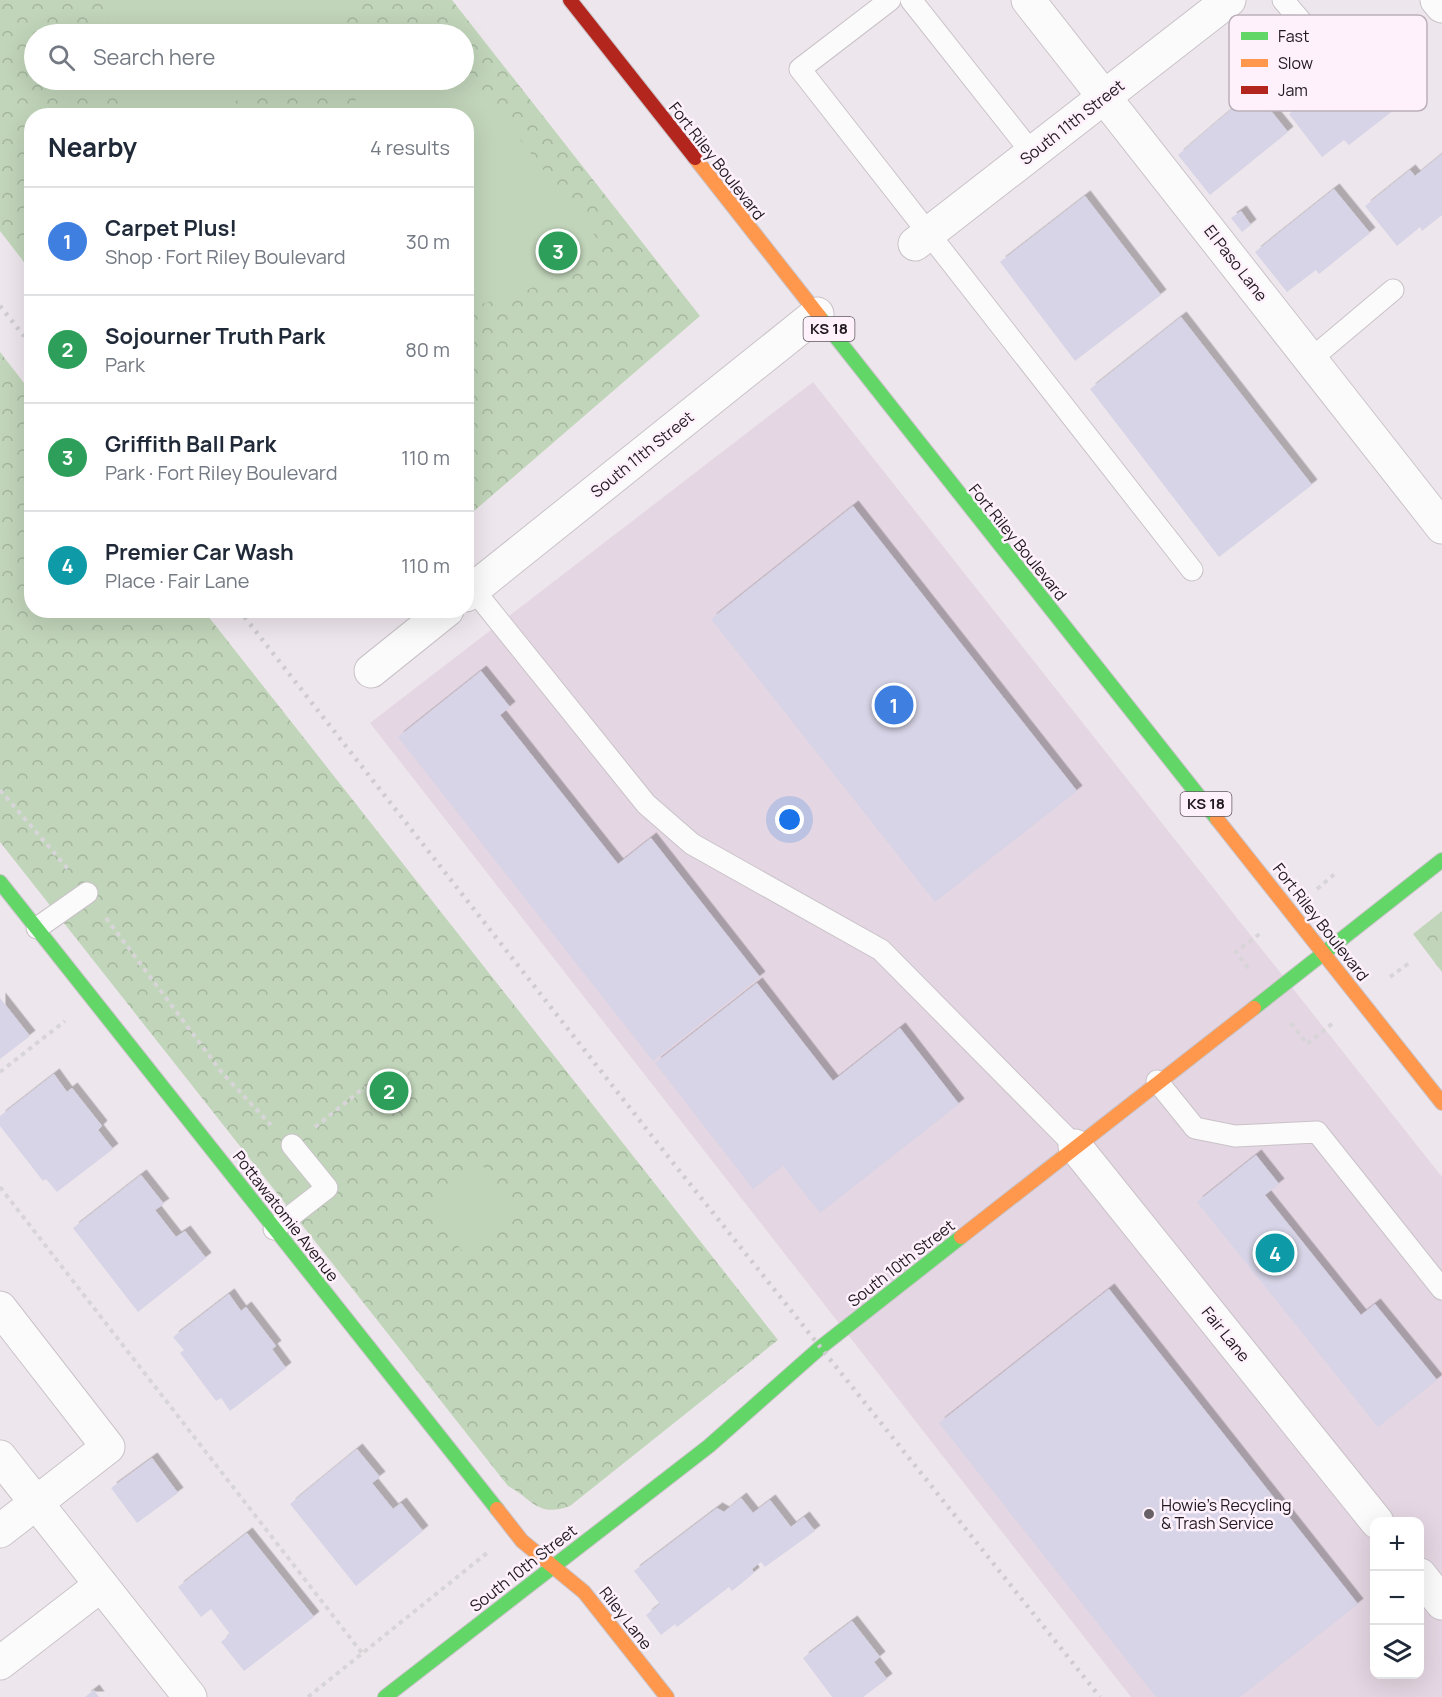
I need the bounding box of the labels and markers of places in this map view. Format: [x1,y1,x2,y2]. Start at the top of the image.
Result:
pin: 3 [538,228,578,274]
pin: 1 [874,682,914,728]
pin: 2 [370,1068,408,1114]
pin: 4 [1256,1230,1294,1276]
place label: Howie's Recycling & Trash Service [1161,1494,1292,1534]
marker: Howie's Recycling & Trash Service [1142,1507,1156,1521]

